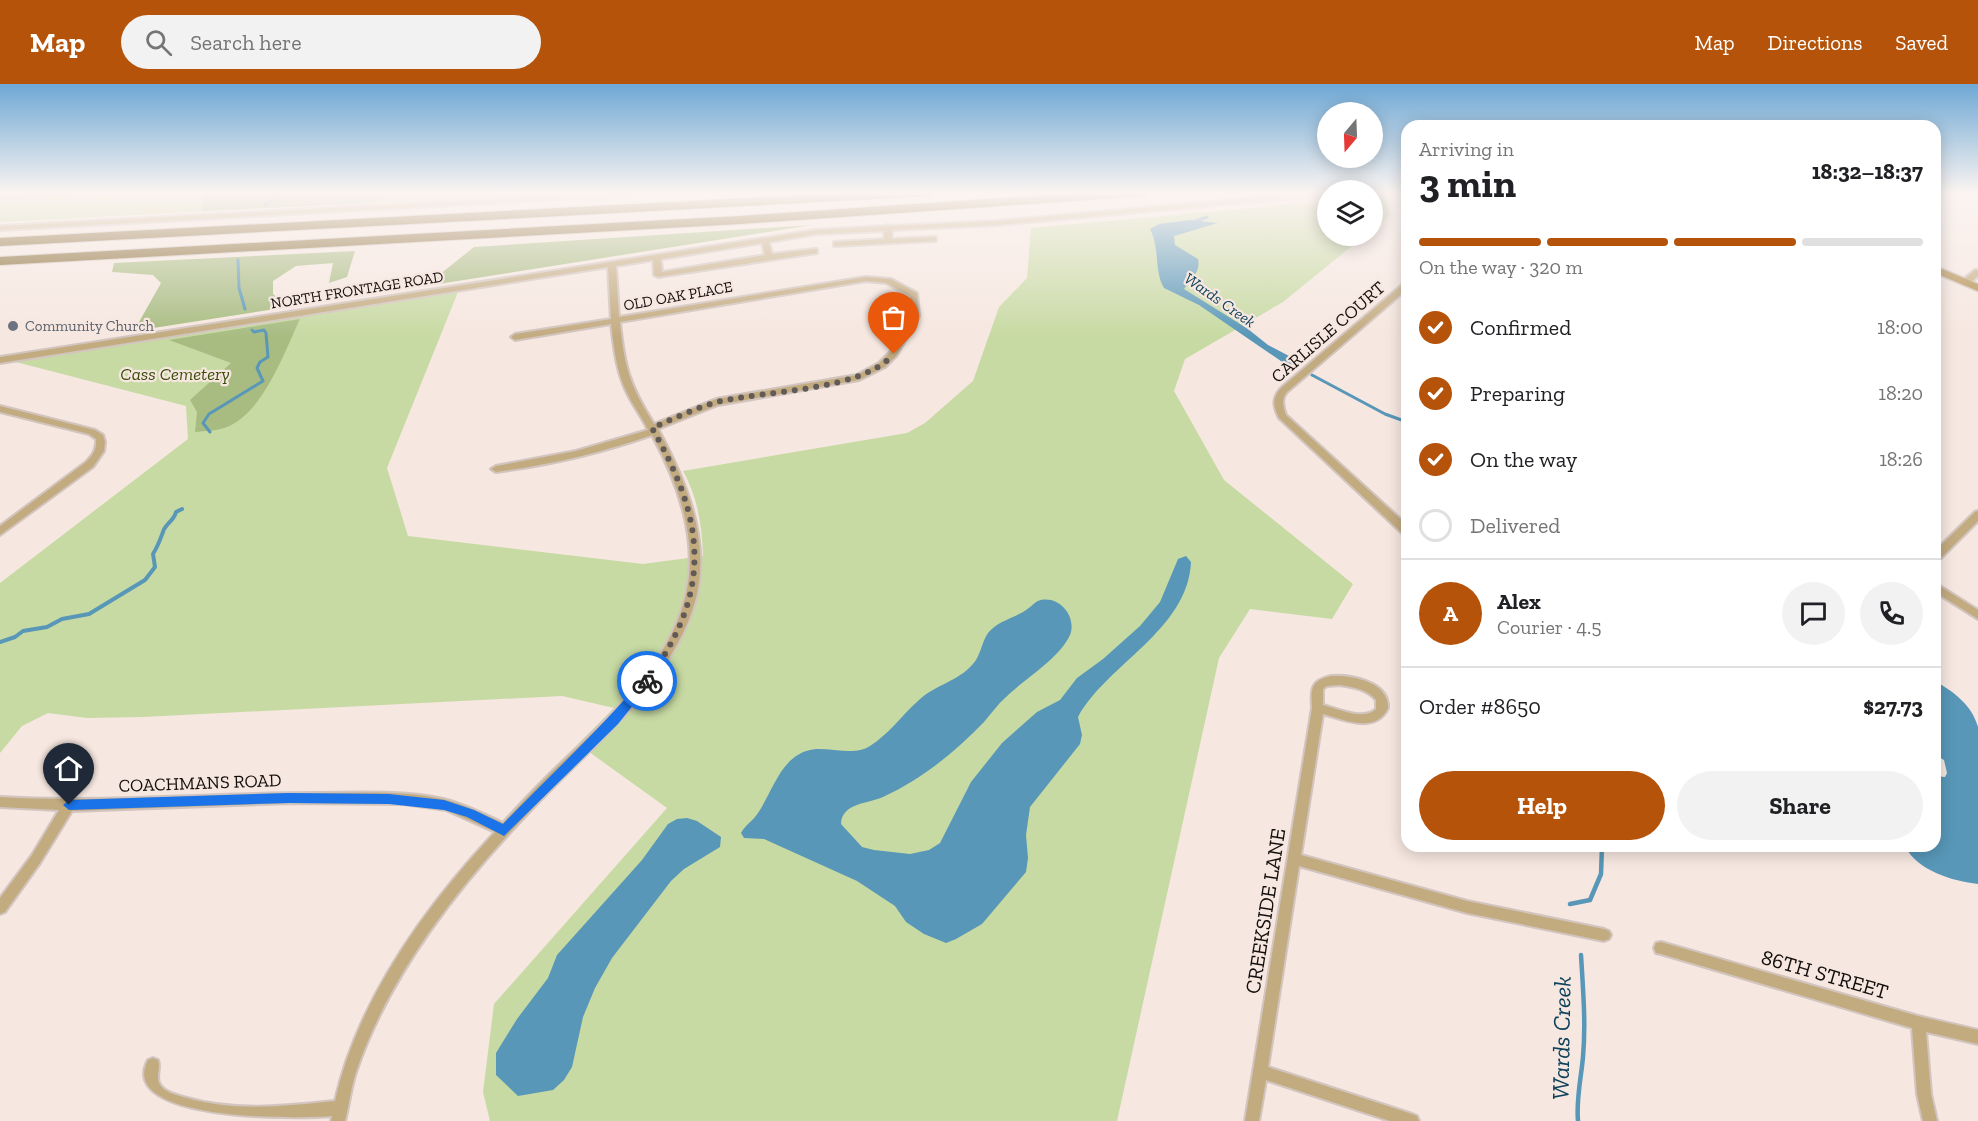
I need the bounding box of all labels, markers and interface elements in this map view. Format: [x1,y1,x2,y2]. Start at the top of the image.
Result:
search box [121,15,541,69]
text: Map [30,26,85,59]
icon: search [142,26,175,59]
text: Search here [190,29,302,56]
text: Map [1695,30,1735,55]
text: Directions [1768,30,1862,55]
text: Saved [1895,30,1948,55]
north arrow [1317,102,1383,168]
map controls [1317,102,1383,246]
text: Arriving in [1419,137,1514,161]
text: 18:32–18:37 [1812,158,1923,185]
text: 3 min [1419,160,1516,207]
button: layers [1317,180,1383,246]
text: On the way · 320 m [1419,255,1583,279]
street label: NORTH FRONTAGE ROAD [269,267,445,313]
water label: Wards Creek [1181,269,1259,331]
street label: CARLISLE COURT [1267,277,1389,387]
street label: OLD OAK PLACE [622,278,734,314]
pin [868,292,919,354]
icon: bag [877,301,910,334]
icon: check [1419,311,1452,344]
text: Confirmed [1470,314,1571,341]
text: 18:00 [1877,315,1923,339]
place label: Community Church [25,317,154,335]
marker: Community Church [6,319,20,333]
park label: Cass Cemetery [120,363,230,385]
icon: check [1419,377,1452,410]
text: Preparing [1470,380,1565,407]
text: 18:20 [1878,381,1923,405]
icon: check [1419,443,1452,476]
text: On the way [1470,446,1577,473]
text: 18:26 [1879,447,1923,471]
text: Delivered [1470,512,1560,539]
button: chat [1782,582,1845,645]
button: phone [1860,582,1923,645]
text: Alex [1497,588,1541,615]
text: A [1443,600,1458,627]
text: Courier · 4.5 [1497,615,1602,639]
courier [617,651,677,711]
icon: bike [631,665,664,698]
text: Order #8650 [1419,693,1541,720]
text: $27.73 [1863,693,1923,720]
pin [43,743,94,805]
icon: home [52,752,85,785]
street label: COACHMANS ROAD [118,769,282,797]
button: Help [1419,771,1665,840]
button: Share [1677,771,1923,840]
street label: CREEKSIDE LANE [1240,826,1290,996]
street label: 86TH STREET [1759,944,1891,1004]
water label: Wards Creek [1545,976,1577,1100]

